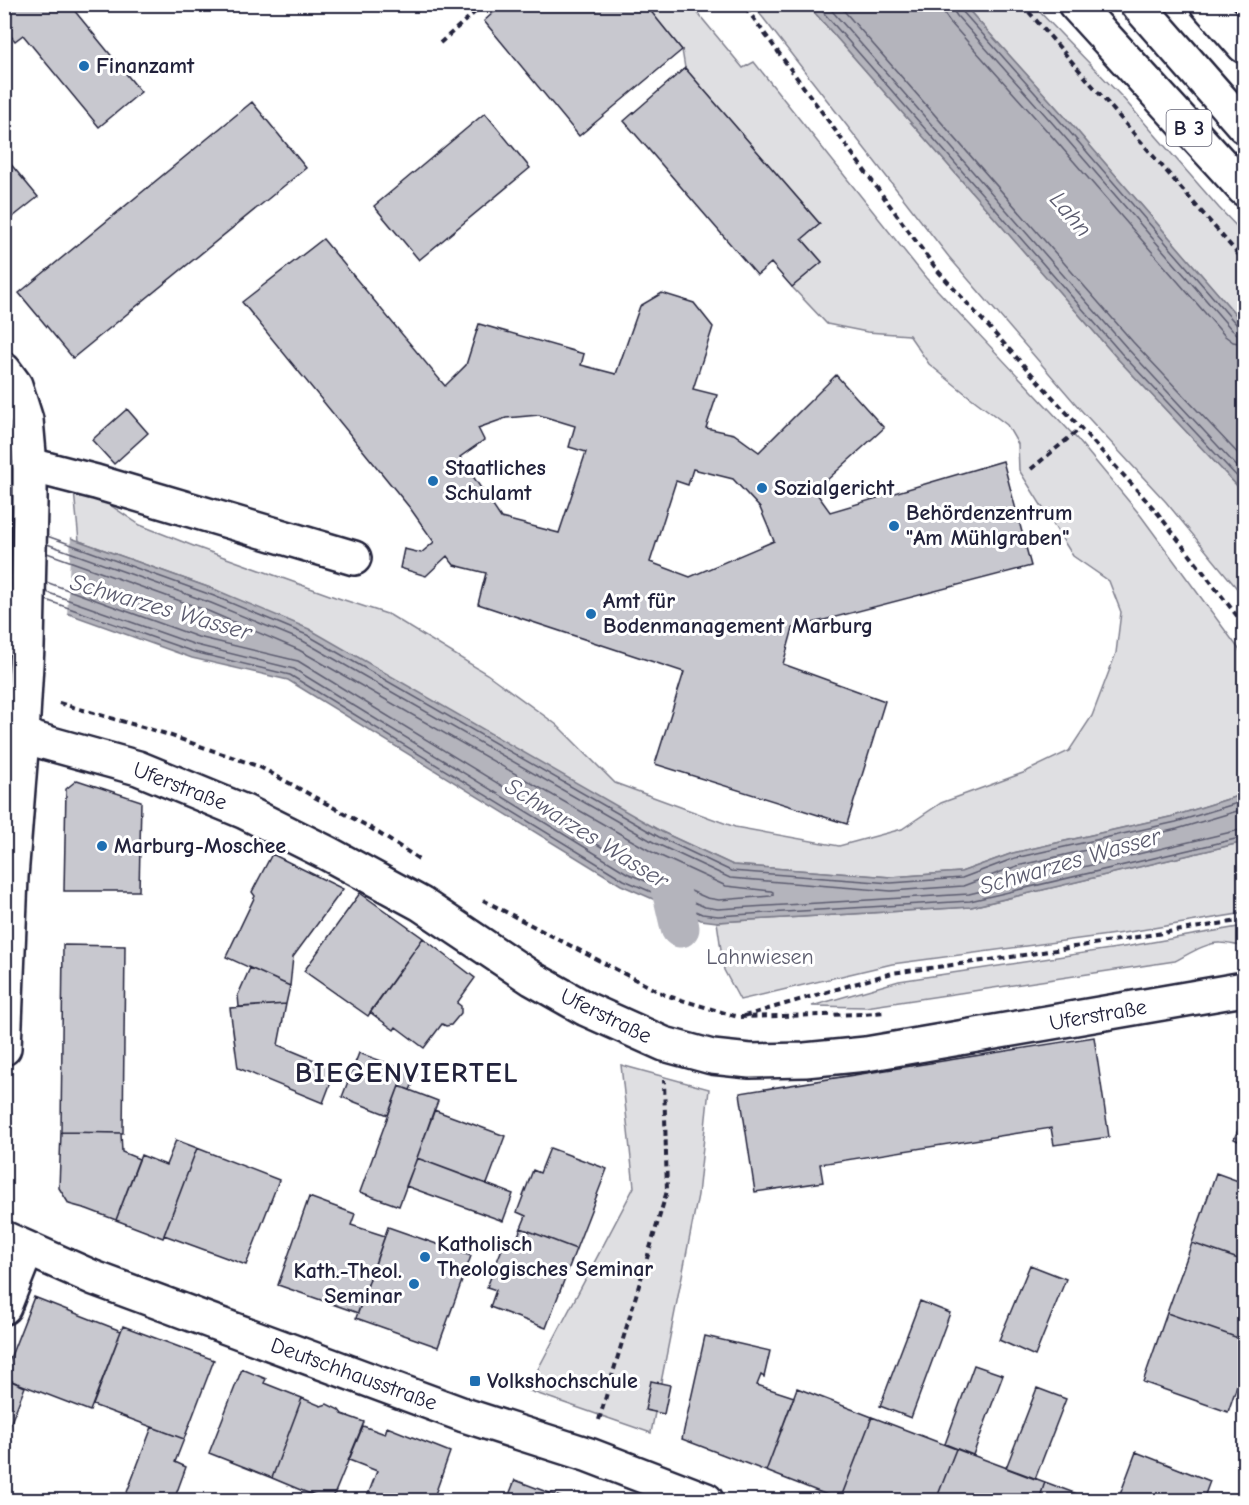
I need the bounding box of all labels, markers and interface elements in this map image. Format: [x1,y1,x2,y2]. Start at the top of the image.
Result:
place label: Finanzamt [96,53,195,79]
marker: Finanzamt [77,59,91,73]
road number: B 3 [1166,110,1212,146]
water label: Lahn [1044,186,1098,242]
place label: Staatliches Schulamt [445,455,546,506]
marker: Staatliches Schulamt [426,474,440,488]
place label: Sozialgericht [774,475,895,501]
marker: Sozialgericht [755,481,769,495]
place label: Behördenzentrum "Am Mühlgraben" [906,500,1072,551]
marker: Behördenzentrum "Am Mühlgraben" [887,519,901,533]
water label: Schwarzes Wasser [67,568,256,647]
place label: Amt für Bodenmanagement Marburg [603,588,873,639]
marker: Amt für Bodenmanagement Marburg [584,607,598,621]
street label: Uferstraße [129,756,231,816]
water label: Schwarzes Wasser [500,771,675,895]
water label: Schwarzes Wasser [976,821,1165,900]
place label: Marburg-Moschee [114,833,286,859]
marker: Marburg-Moschee [95,839,109,853]
park label: Lahnwiesen [706,944,814,970]
street label: Uferstraße [556,983,656,1049]
street label: Uferstraße [1047,994,1149,1036]
district label: BIEGENVIERTEL [295,1057,519,1089]
place label: Katholisch Theologisches Seminar [437,1231,653,1282]
marker: Katholisch Theologisches Seminar [418,1250,432,1264]
place label: Kath.-Theol. Seminar [293,1258,402,1309]
marker: Kath.-Theol. Seminar [407,1277,421,1291]
street label: Deutschhausstraße [267,1332,441,1416]
place label: Volkshochschule [487,1368,638,1394]
marker: Volkshochschule [468,1374,482,1388]

